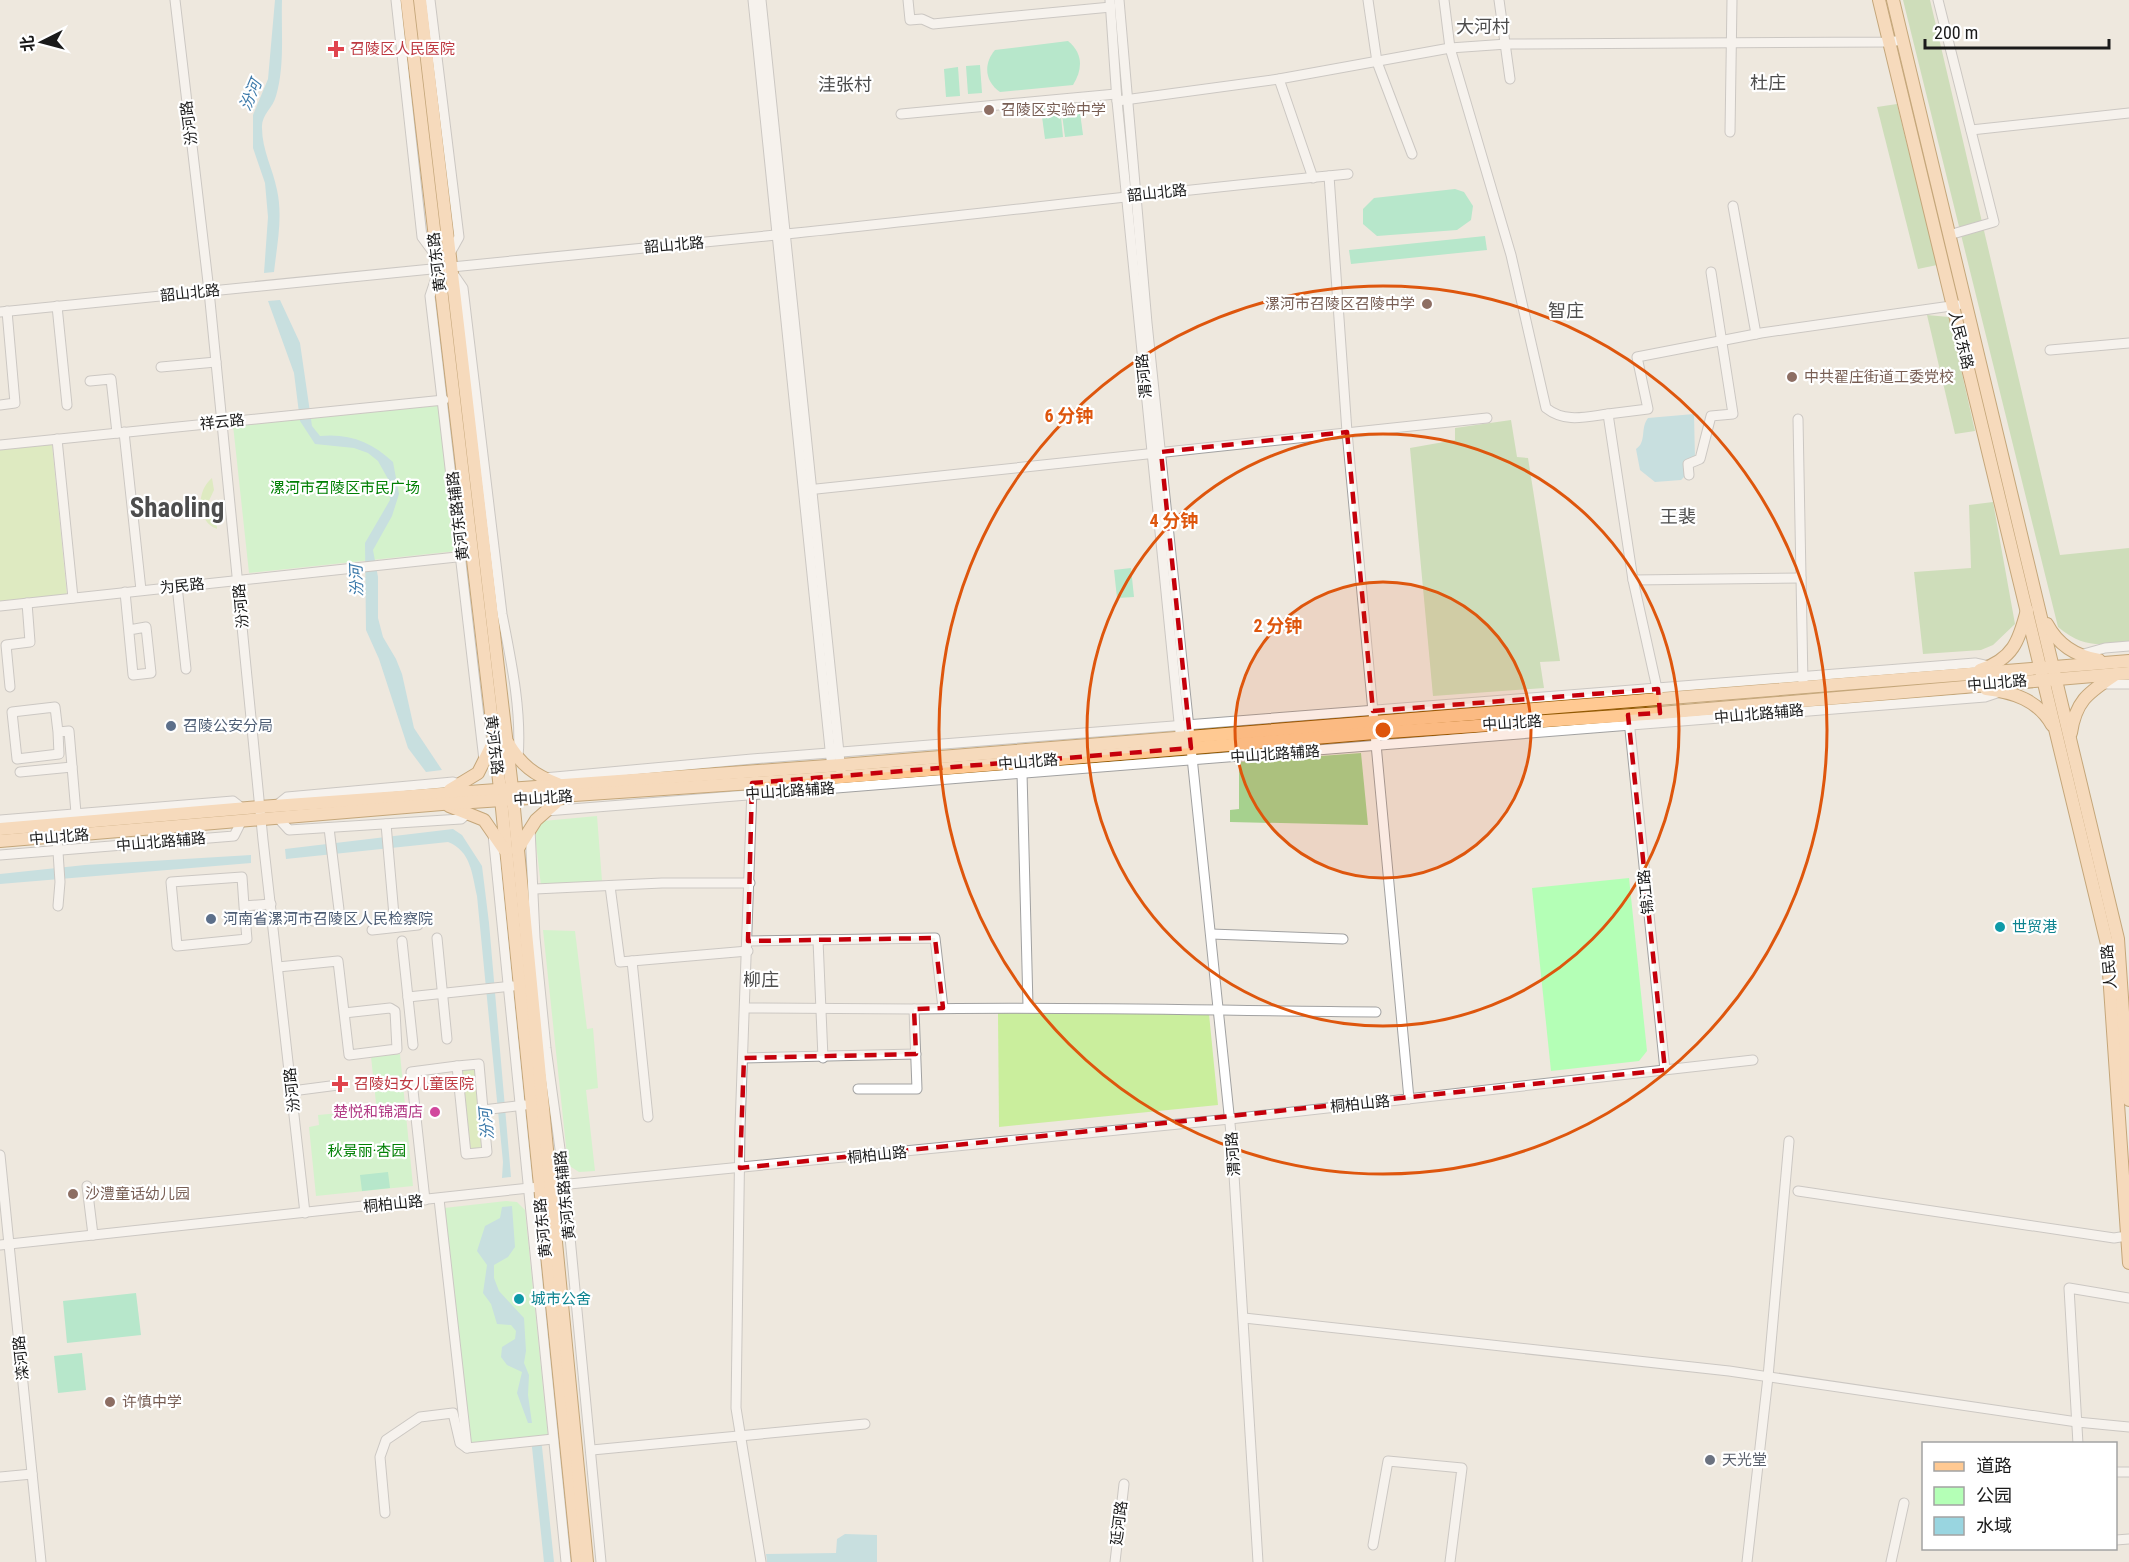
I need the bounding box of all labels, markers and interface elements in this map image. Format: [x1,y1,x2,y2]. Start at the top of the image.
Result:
north arrow [12,12,72,72]
scale bar [1925,12,2110,50]
district label: 大河村 [1456,16,1510,37]
text: 200 m [1934,22,1978,43]
text: 北 [17,35,38,52]
marker: 召陵区人民医院 [327,40,345,58]
place label: 召陵区人民医院 [350,40,455,58]
district label: 杜庄 [1750,72,1786,93]
water label: 汾河 [235,74,267,114]
district label: 洼张村 [818,74,872,95]
street label: 汾河路 [177,100,201,146]
place label: 召陵区实验中学 [1001,101,1106,119]
marker: 召陵区实验中学 [982,103,996,117]
street label: 韶山北路 [1126,181,1188,205]
street label: 黄河东路 [424,231,450,293]
street label: 韶山北路 [643,233,705,257]
street label: 韶山北路 [159,281,221,305]
place label: 漯河市召陵区召陵中学 [1265,295,1415,313]
marker: 漯河市召陵区召陵中学 [1420,297,1434,311]
district label: 智庄 [1548,300,1584,321]
street label: 人民东路 [1945,309,1977,371]
street label: 渭河路 [1133,353,1155,399]
place label: 中共翟庄街道工委党校 [1804,368,1954,386]
marker: 中共翟庄街道工委党校 [1785,370,1799,384]
text: 6 分钟 [1044,405,1094,426]
street label: 祥云路 [199,411,245,433]
street label: 黄河东路辅路 [444,470,472,562]
park label: 漯河市召陵区市民广场 [270,479,420,497]
district label: Shaoling [130,492,224,524]
district label: 王裴 [1660,506,1696,527]
text: 4 分钟 [1149,510,1199,531]
water label: 汾河 [346,562,367,597]
street label: 为民路 [159,575,205,597]
street label: 汾河路 [230,583,252,629]
text: 2 分钟 [1253,615,1303,636]
street label: 中山北路 [1966,671,2028,695]
street label: 中山北路辅路 [1713,701,1805,727]
street label: 中山北路 [1481,712,1543,734]
street label: 黄河东路 [481,714,507,776]
place label: 召陵公安分局 [183,717,273,735]
marker: 召陵公安分局 [164,719,178,733]
centre of rings [1373,720,1393,740]
street label: 中山北路辅路 [1229,742,1321,766]
street label: 中山北路 [997,750,1059,774]
street label: 中山北路辅路 [744,779,836,803]
street label: 中山北路 [512,787,574,809]
street label: 中山北路 [28,825,90,849]
street label: 中山北路辅路 [115,829,207,855]
street label: 锦江路 [1635,869,1657,915]
place label: 河南省漯河市召陵区人民检察院 [223,910,433,928]
marker: 河南省漯河市召陵区人民检察院 [204,912,218,926]
place label: 世贸港 [2012,918,2057,936]
marker: 世贸港 [1993,920,2007,934]
street label: 人民路 [2098,944,2120,990]
district label: 柳庄 [743,969,779,990]
street label: 汾河路 [281,1067,303,1113]
marker: 召陵妇女儿童医院 [331,1075,349,1093]
place label: 召陵妇女儿童医院 [354,1075,474,1093]
street label: 桐柏山路 [1329,1092,1391,1116]
place label: 楚悦和锦酒店 [333,1103,423,1121]
water label: 汾河 [475,1104,497,1141]
marker: 楚悦和锦酒店 [428,1105,442,1119]
street label: 渭河路 [1222,1131,1244,1177]
park label: 秋景丽·杏园 [328,1142,406,1160]
street label: 桐柏山路 [846,1143,908,1167]
street label: 黄河东路辅路 [551,1149,579,1241]
place label: 沙澧童话幼儿园 [85,1185,190,1203]
marker: 沙澧童话幼儿园 [66,1187,80,1201]
street label: 桐柏山路 [362,1192,424,1216]
street label: 黄河东路 [531,1197,555,1259]
place label: 城市公舍 [531,1290,591,1308]
marker: 城市公舍 [512,1292,526,1306]
street label: 滦河路 [10,1335,32,1381]
place label: 许慎中学 [122,1393,182,1411]
marker: 许慎中学 [103,1395,117,1409]
legend [1922,1442,2117,1550]
place label: 天光堂 [1722,1451,1767,1469]
marker: 天光堂 [1703,1453,1717,1467]
text: 道路 [1976,1455,2012,1476]
text: 公园 [1976,1485,2012,1506]
street label: 延河路 [1107,1500,1131,1546]
text: 水域 [1976,1515,2012,1536]

